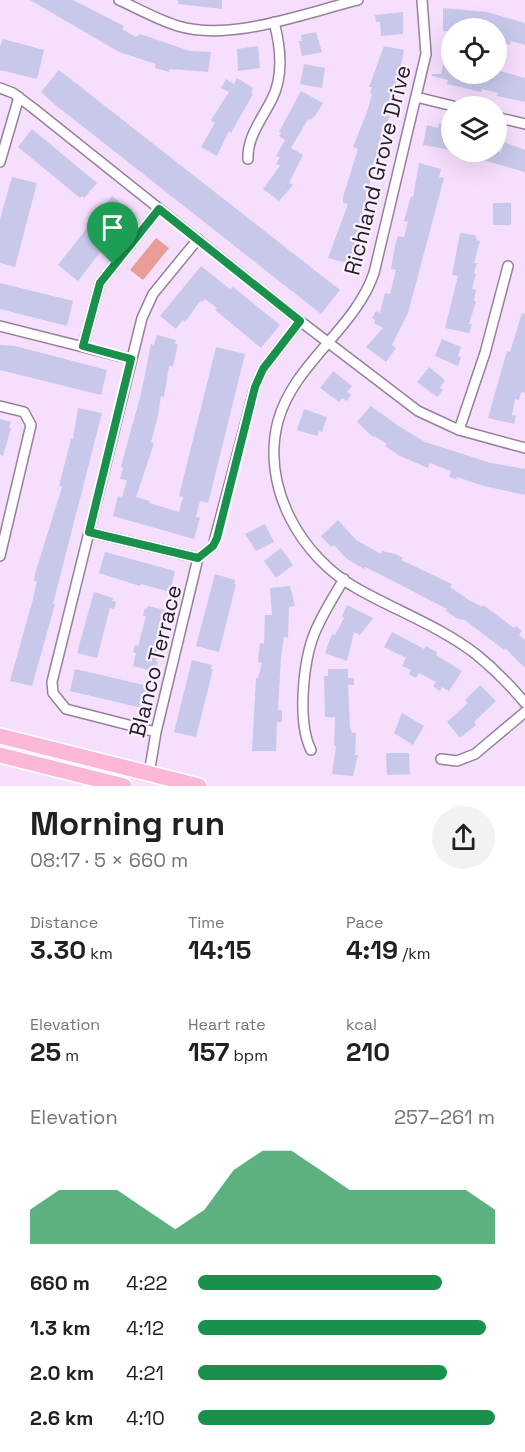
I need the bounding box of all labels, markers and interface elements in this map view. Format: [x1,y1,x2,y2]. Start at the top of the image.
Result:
map controls [441,18,507,162]
button: locate [441,18,507,84]
street label: Richland Grove Drive [337,62,417,278]
button: layers [441,96,507,162]
pin [87,202,138,264]
icon: arrive [96,211,129,244]
street label: Blanco Terrace [122,582,188,740]
text: Morning run [30,803,225,845]
button: share [432,806,495,869]
text: 08:17 · 5 × 660 m [30,847,188,873]
text: Distance [30,912,98,933]
text: Time [188,912,224,933]
text: Pace [346,912,383,933]
text: 3.30 [30,933,86,967]
text: 14:15 [188,933,251,967]
text: 4:19 [346,933,398,967]
text: km [86,943,113,964]
text: /km [398,943,431,964]
text: Elevation [30,1014,100,1035]
text: Heart rate [188,1014,266,1035]
text: kcal [346,1014,377,1035]
text: 25 [30,1035,61,1069]
text: 157 [188,1035,229,1069]
text: 210 [346,1035,390,1069]
text: m [61,1045,79,1066]
text: bpm [229,1045,268,1066]
text: Elevation [30,1104,118,1130]
text: 257–261 m [394,1104,495,1130]
text: 660 m [30,1270,90,1296]
text: 4:22 [126,1270,168,1296]
text: 1.3 km [30,1315,91,1341]
text: 4:12 [126,1315,164,1341]
text: 2.0 km [30,1360,94,1386]
text: 4:21 [126,1360,164,1386]
text: 2.6 km [30,1405,93,1431]
text: 4:10 [126,1405,165,1431]

